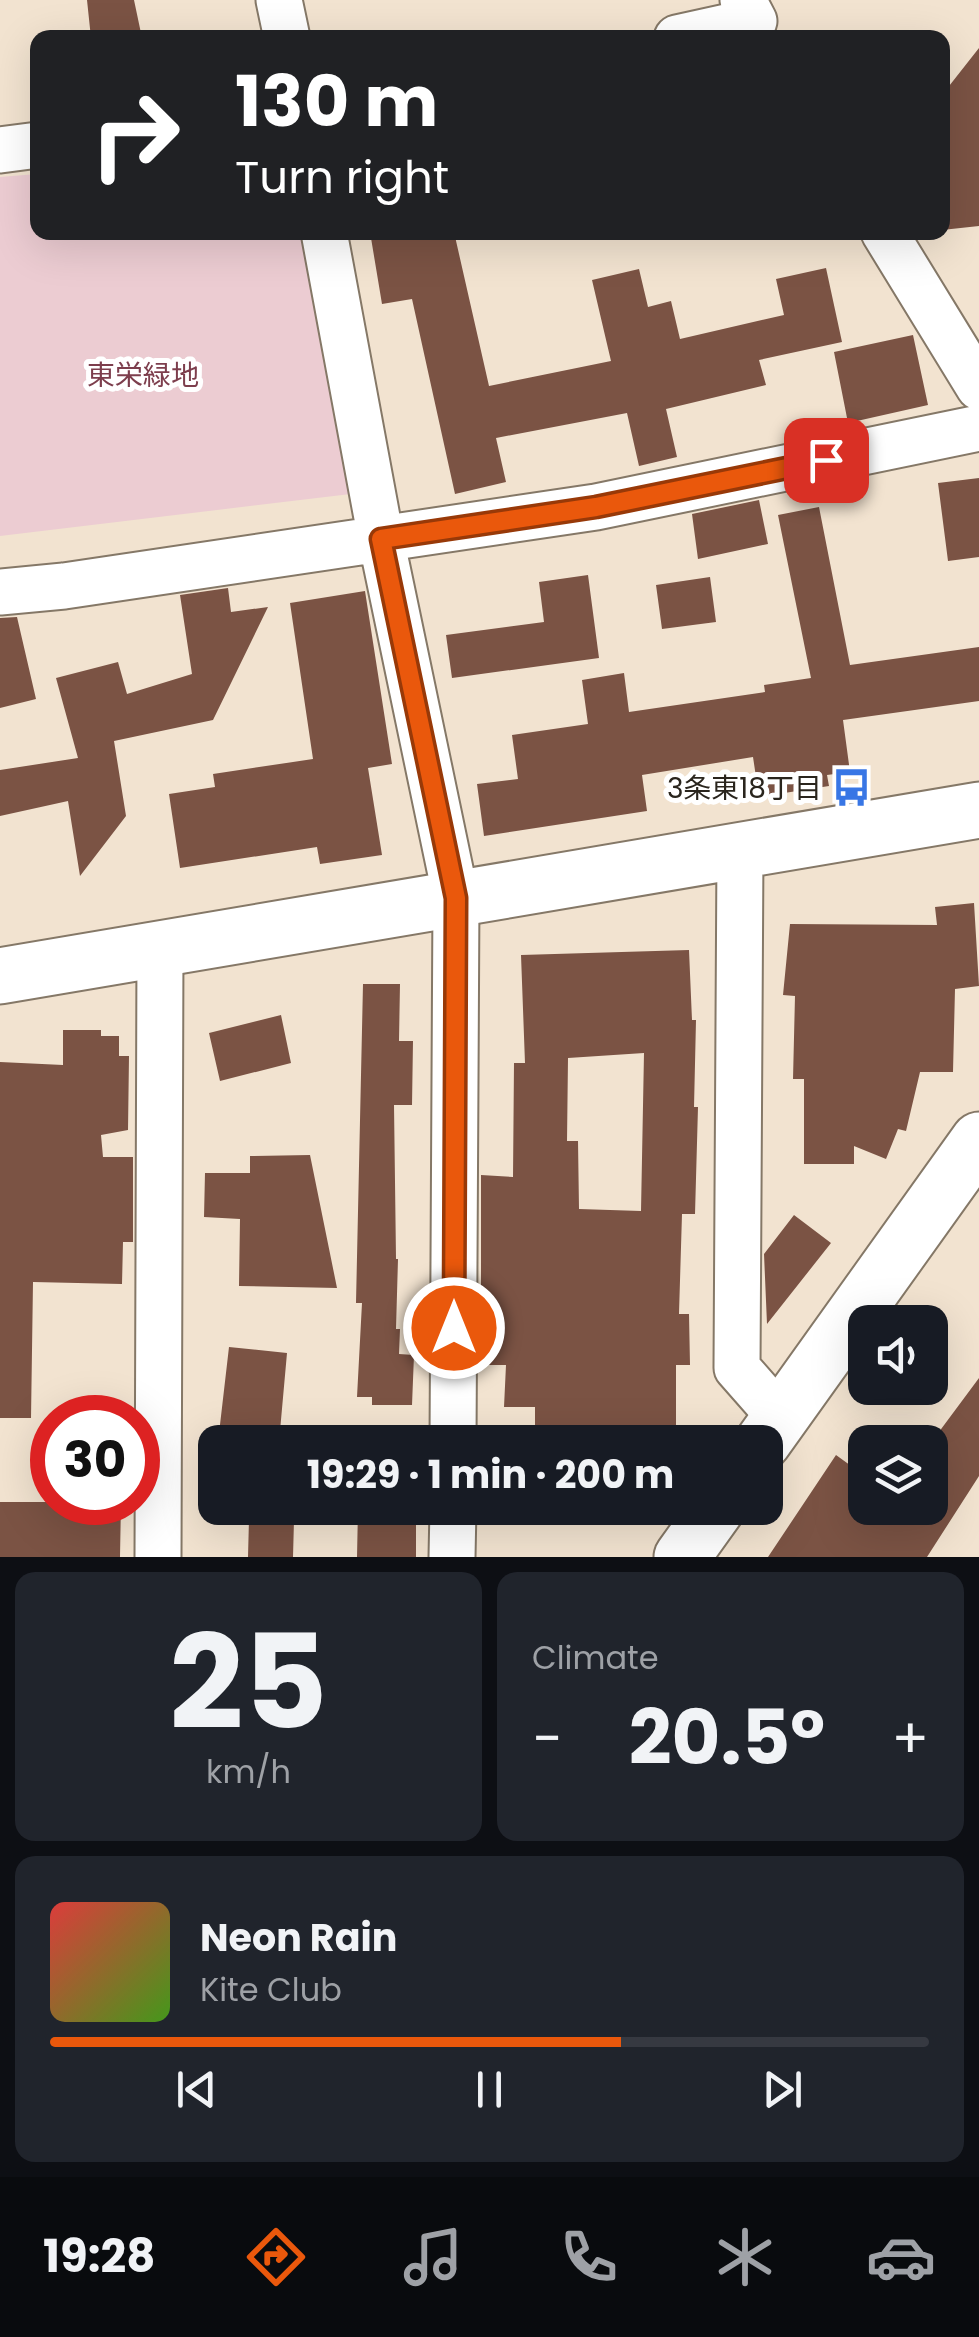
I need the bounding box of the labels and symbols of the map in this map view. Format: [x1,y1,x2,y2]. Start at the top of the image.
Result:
park label: 東栄緑地 [87,356,199,395]
pin [784,418,869,503]
bus stop icon: 3条東18丁目 [831,767,873,809]
place label: 3条東18丁目 [667,769,822,808]
position arrow [402,1276,506,1380]
speed limit sign: 30 [30,1395,160,1525]

